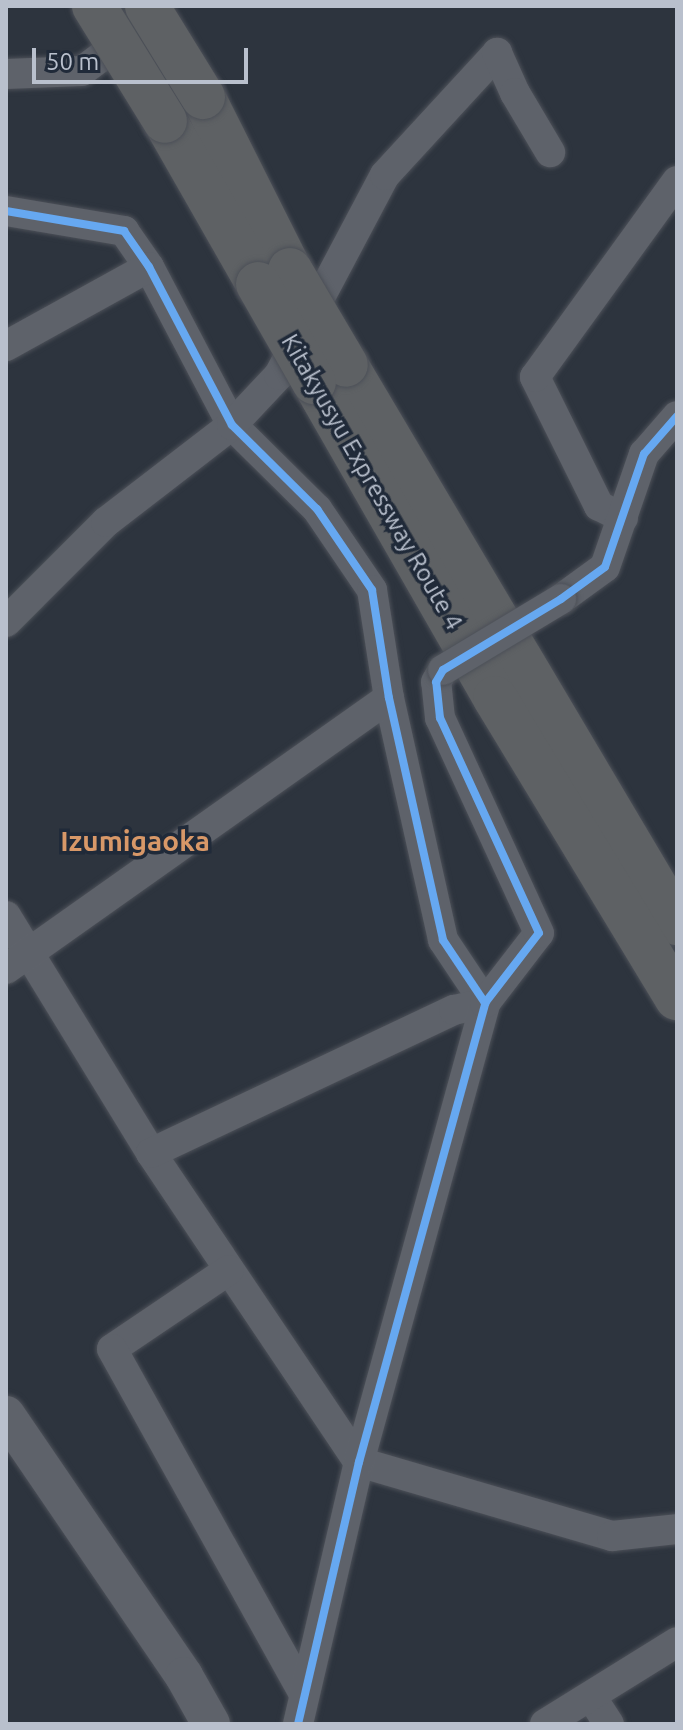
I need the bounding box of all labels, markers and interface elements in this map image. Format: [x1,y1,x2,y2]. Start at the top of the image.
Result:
scale bar [36,32,252,82]
text: 50 m [46,48,99,75]
street label: Kitakyusyu Expressway Route 4 [275,329,469,635]
district label: Izumigaoka [60,824,210,858]

